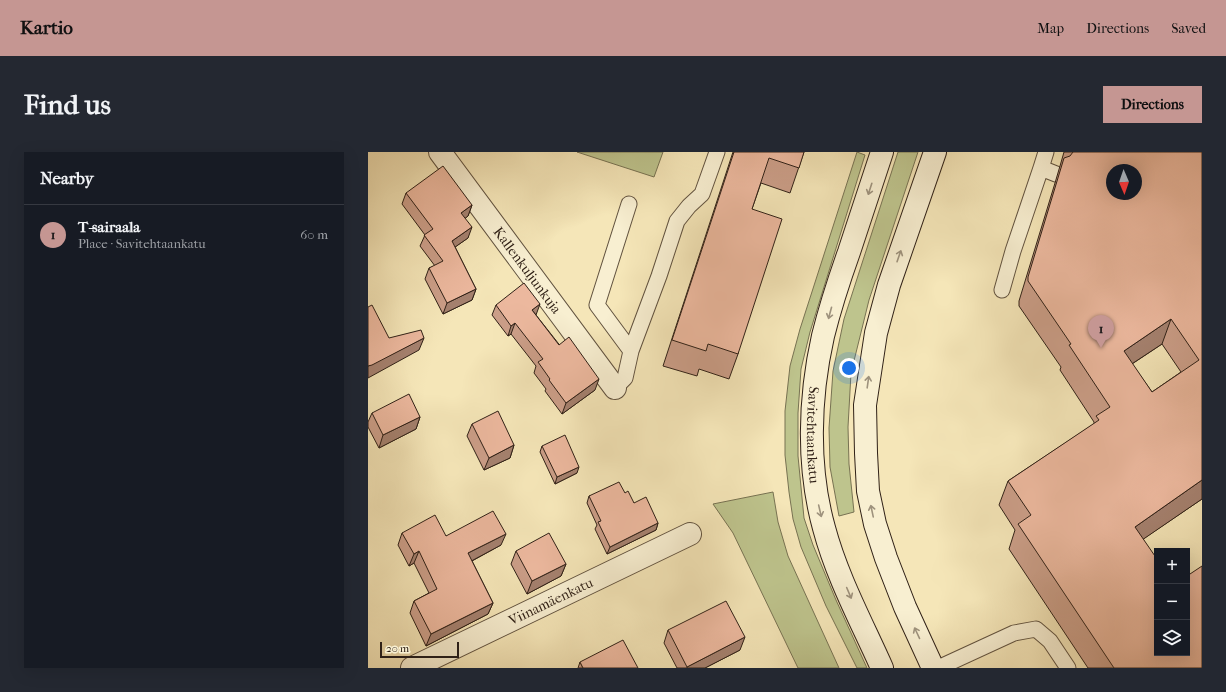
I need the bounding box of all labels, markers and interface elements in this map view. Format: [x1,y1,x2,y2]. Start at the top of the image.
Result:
text: Kartio [20,17,73,39]
text: Map [1037,20,1064,37]
text: Directions [1086,20,1149,37]
text: Saved [1171,20,1206,37]
button: Directions [1103,86,1202,123]
text: Find us [24,88,111,121]
north arrow [1106,164,1142,200]
text: Nearby [40,168,94,188]
one-way arrow [866,182,873,195]
text: T-sairaala [78,218,140,236]
street label: Kallenkuljunkuja [490,223,566,317]
text: 1 [51,227,55,242]
text: 60 m [300,227,328,242]
text: Place · Savitehtaankatu [78,236,206,251]
one-way arrow [896,249,903,262]
one-way arrow [826,306,833,319]
pin: 1 [1088,315,1114,348]
your location [839,358,859,378]
one-way arrow [864,375,872,388]
street label: Savitehtaankatu [803,386,823,484]
one-way arrow [817,504,824,517]
one-way arrow [868,505,876,518]
map controls [1154,548,1190,656]
button: + [1154,548,1190,584]
street label: Viinamäenkatu [505,574,596,629]
button: − [1154,584,1190,620]
one-way arrow [845,586,853,598]
button: layers [1154,620,1190,656]
one-way arrow [913,627,920,639]
scale bar [380,640,459,659]
text: 20 m [386,642,409,655]

